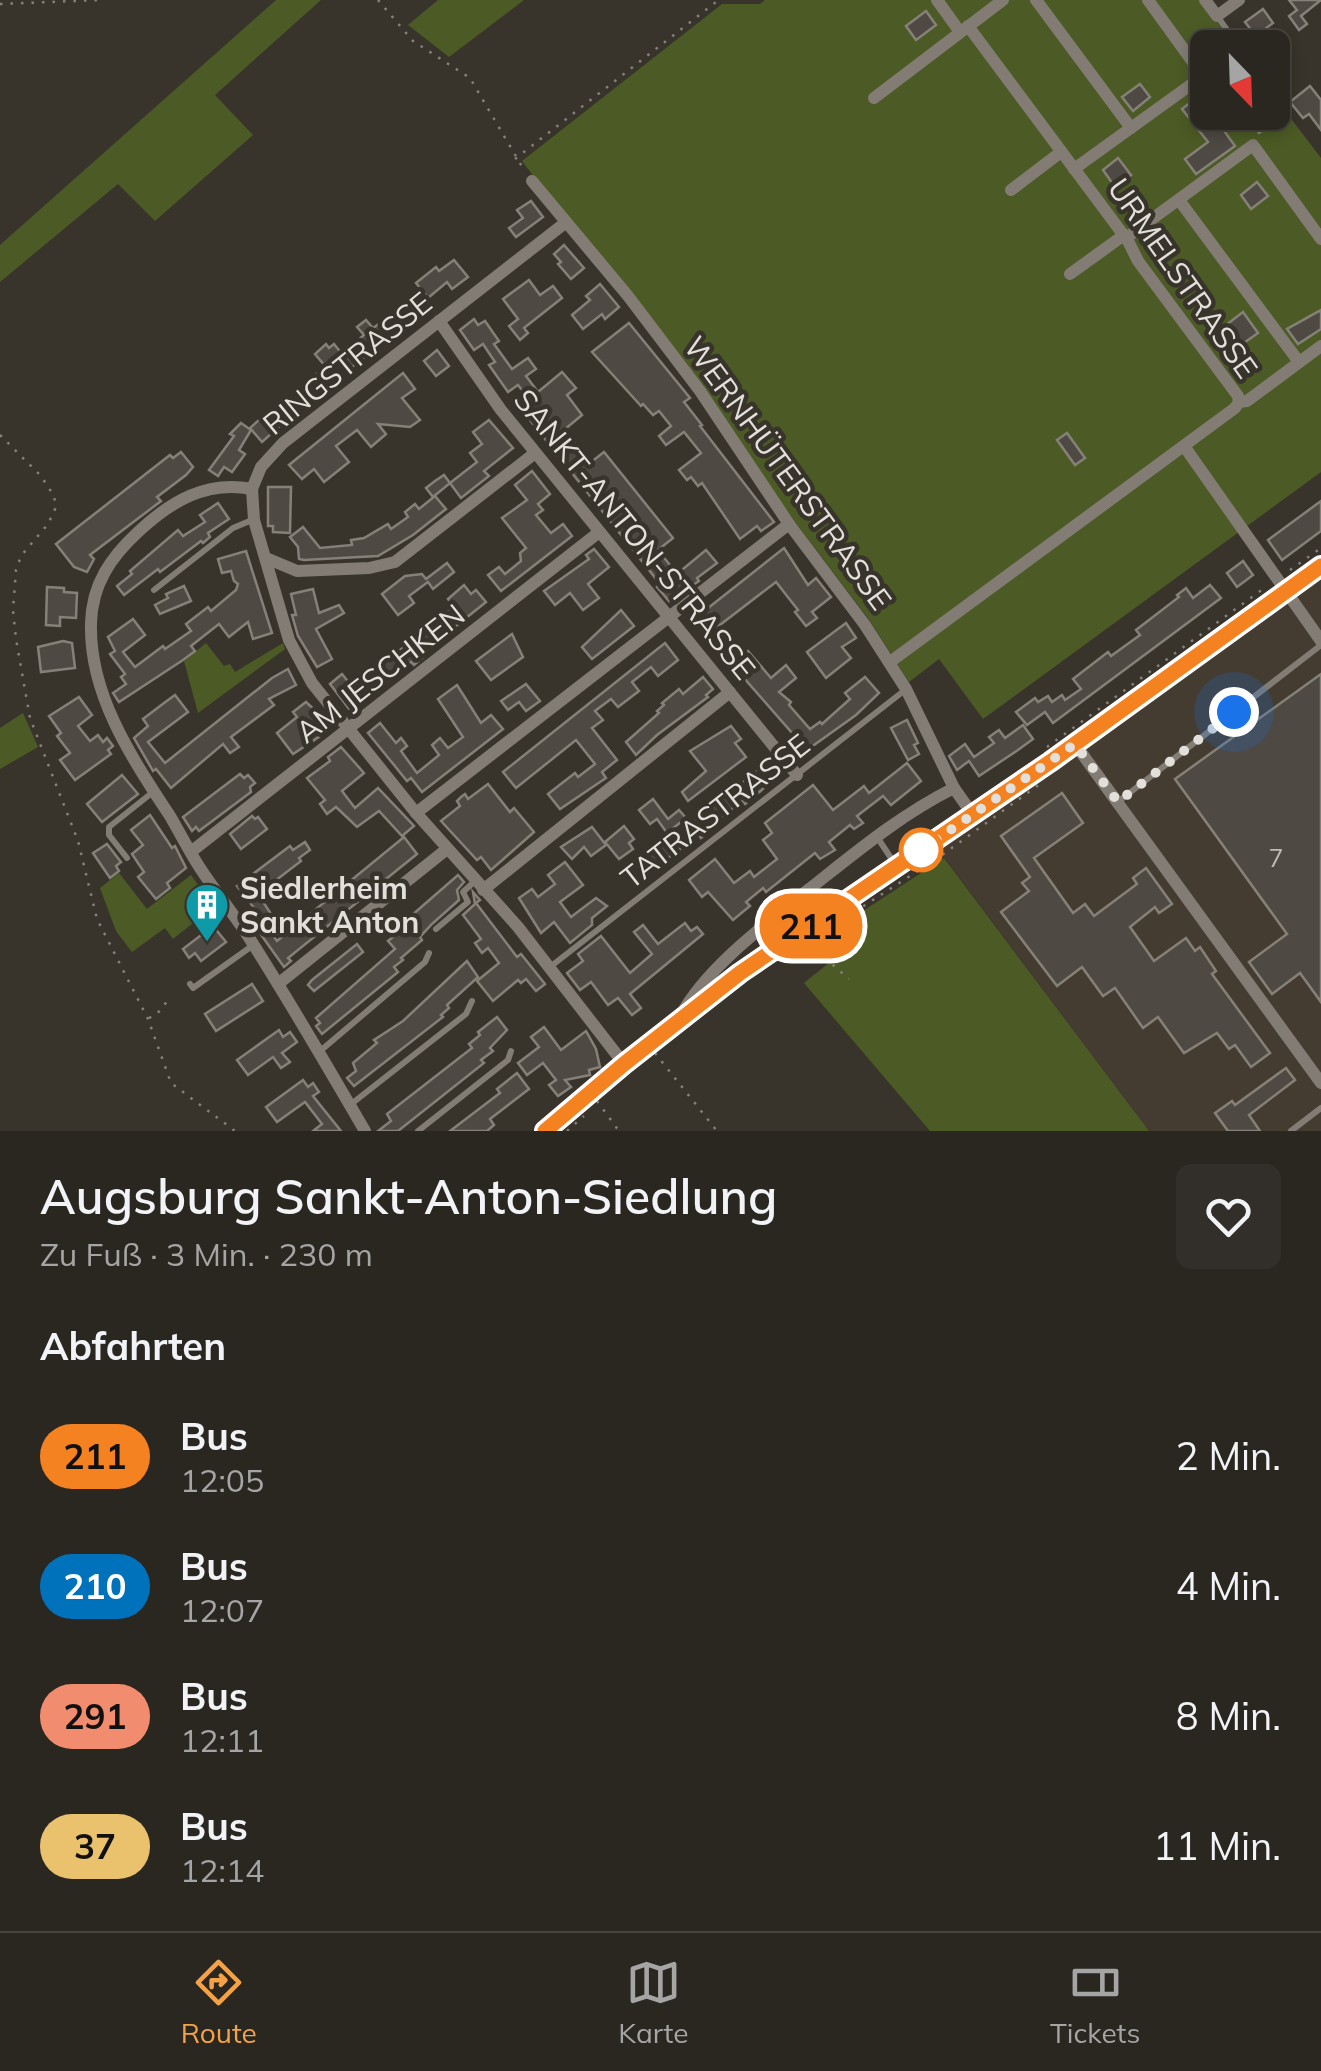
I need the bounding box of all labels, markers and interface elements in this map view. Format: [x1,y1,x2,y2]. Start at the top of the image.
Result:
north arrow [1190,30,1290,130]
map controls [1190,30,1290,130]
street label: URMELSTRASSE [1100,171,1266,385]
street label: RINGSTRASSE [255,283,439,443]
street label: WERNHÜTERSTRASSE [676,329,900,617]
street label: SANKT-ANTON-STRASSE [506,381,764,687]
street label: AM JESCHKEN [288,595,472,751]
your location [1209,687,1259,737]
street label: TATRASTRASSE [613,725,817,897]
unlabelled marker [900,829,942,871]
house number: 7 [1268,842,1284,873]
place label: Siedlerheim Sankt Anton [240,869,419,941]
building icon: Siedlerheim Sankt Anton [184,882,230,943]
line badge: 211 [754,894,868,958]
text: 211 [779,904,843,948]
button: heart [1176,1164,1281,1269]
text: Augsburg Sankt-Anton-Siedlung [40,1166,777,1226]
text: Zu Fuß · 3 Min. · 230 m [40,1234,373,1274]
text: Abfahrten [40,1322,226,1370]
text: Bus [180,1412,248,1460]
text: 2 Min. [1176,1432,1281,1480]
text: 211 [63,1434,127,1478]
text: 12:05 [180,1460,264,1500]
text: Bus [180,1542,248,1590]
text: 4 Min. [1176,1562,1281,1610]
text: 210 [63,1564,127,1608]
text: 12:07 [180,1590,264,1630]
text: Bus [180,1672,248,1720]
text: 8 Min. [1176,1692,1281,1740]
text: 291 [63,1694,127,1738]
text: 12:11 [180,1720,264,1760]
text: Bus [180,1802,248,1850]
text: 11 Min. [1153,1822,1281,1870]
text: 37 [74,1824,116,1868]
text: 12:14 [180,1850,264,1890]
tab: Route [181,1955,257,2050]
tab: Karte [618,1955,689,2050]
tab: Tickets [1050,1955,1140,2050]

